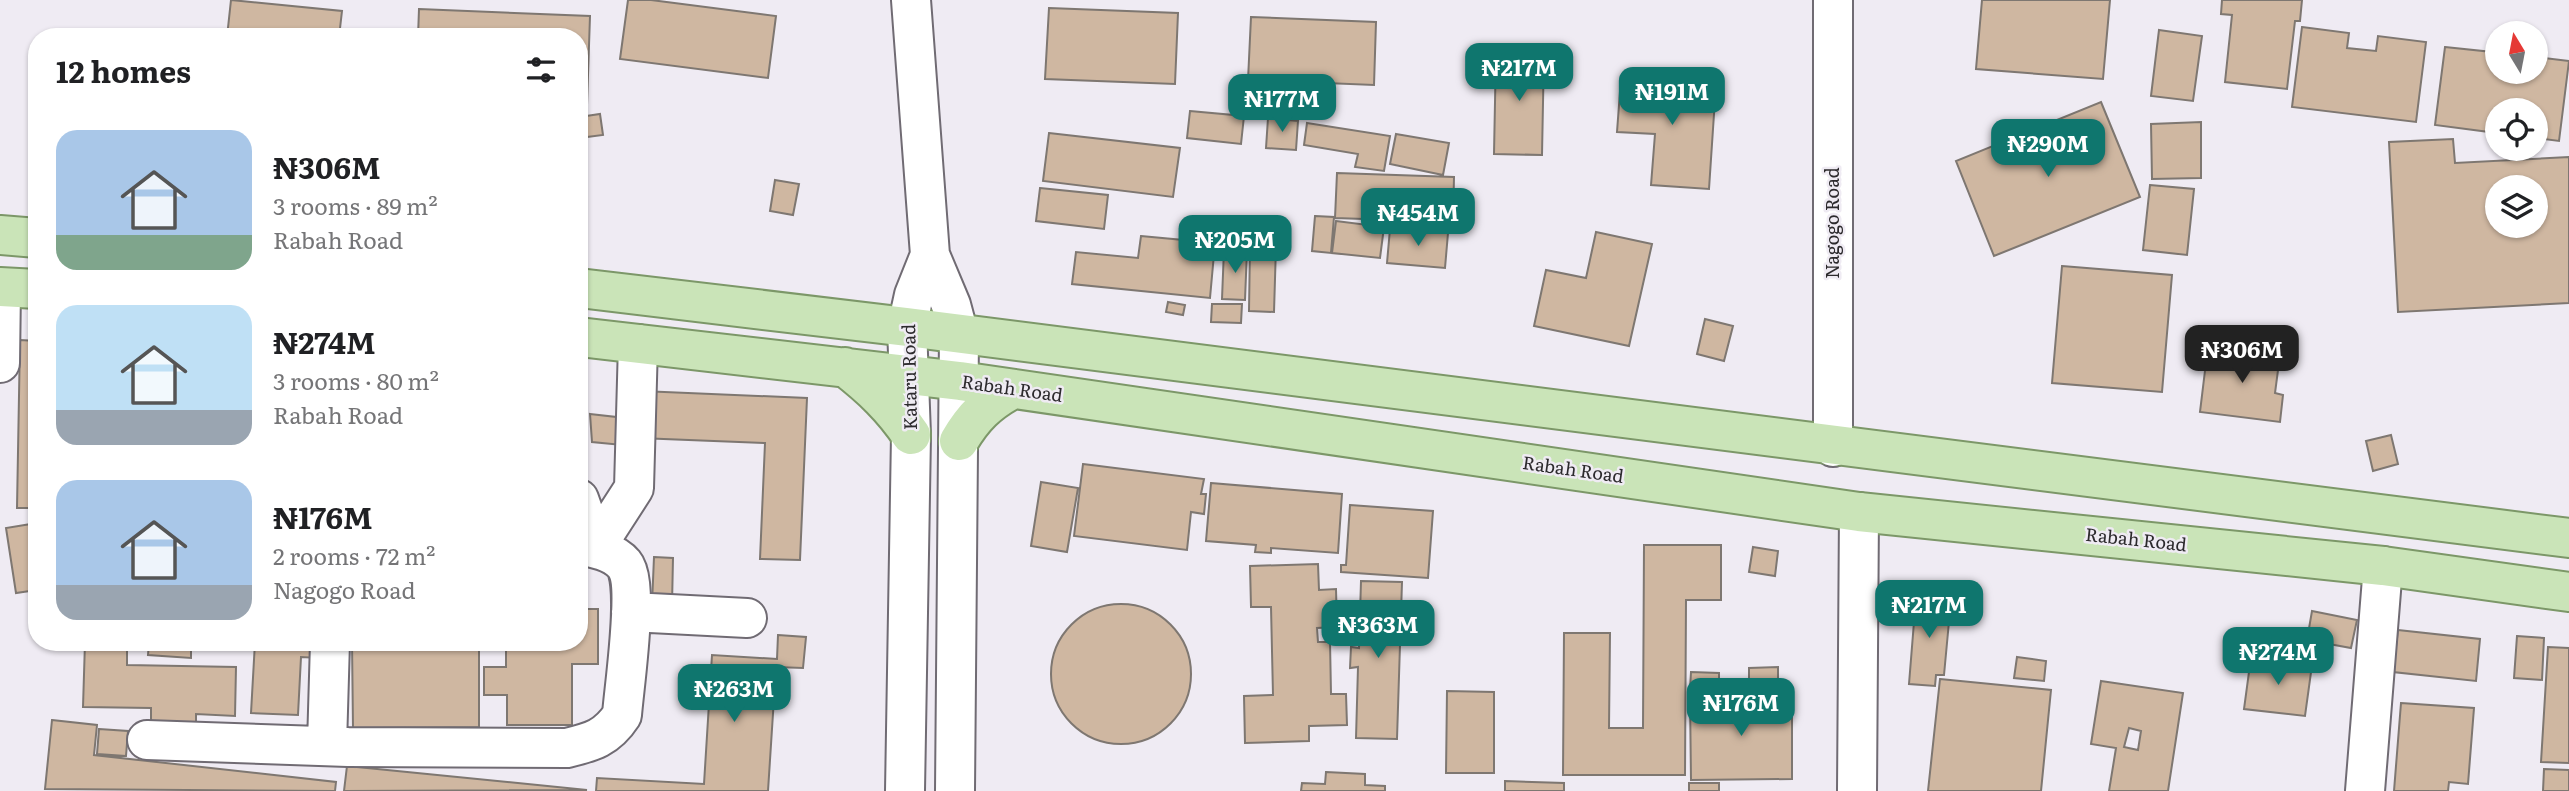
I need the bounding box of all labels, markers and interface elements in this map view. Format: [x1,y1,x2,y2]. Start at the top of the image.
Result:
north arrow [2485,21,2548,84]
map controls [2485,21,2548,238]
pin: ₦217M [1470,43,1568,103]
text: 12 homes [56,48,191,92]
text: ₦217M [1481,49,1557,83]
icon: filters [522,51,560,89]
pin: ₦191M [1623,68,1721,127]
text: ₦191M [1635,73,1709,107]
pin: ₦177M [1233,74,1331,134]
text: ₦177M [1244,80,1320,114]
button: locate [2485,98,2548,161]
pin: ₦290M [1999,120,2097,179]
text: ₦290M [2007,125,2089,159]
text: ₦306M [273,144,381,188]
icon: home [112,158,196,242]
street label: Nagogo Road [1818,167,1845,279]
button: layers [2485,175,2548,238]
text: 3 rooms · 89 m² [273,188,438,222]
pin: ₦454M [1369,188,1467,248]
text: ₦454M [1377,194,1459,228]
pin: ₦205M [1186,216,1284,275]
text: ₦205M [1195,221,1275,255]
text: Rabah Road [273,222,403,256]
text: ₦274M [273,319,376,363]
street label: Kataru Road [894,324,923,430]
pin: ₦306M [2193,326,2291,385]
text: ₦306M [2201,331,2283,365]
icon: home [112,333,196,417]
text: 3 rooms · 80 m² [273,363,439,397]
street label: Rabah Road [960,367,1064,408]
text: Rabah Road [273,397,403,431]
street label: Rabah Road [1521,448,1625,489]
text: ₦176M [273,494,373,538]
icon: home [112,508,196,592]
street label: Rabah Road [2084,520,2188,557]
text: 2 rooms · 72 m² [273,538,435,572]
text: Nagogo Road [273,572,416,606]
pin: ₦217M [1880,580,1978,640]
text: ₦217M [1891,586,1967,620]
pin: ₦363M [1329,600,1427,660]
text: ₦363M [1338,606,1418,640]
pin: ₦274M [2229,628,2327,687]
text: ₦274M [2239,633,2317,667]
pin: ₦263M [685,664,783,724]
text: ₦263M [694,670,774,704]
pin: ₦176M [1692,678,1790,738]
text: ₦176M [1703,684,1779,718]

